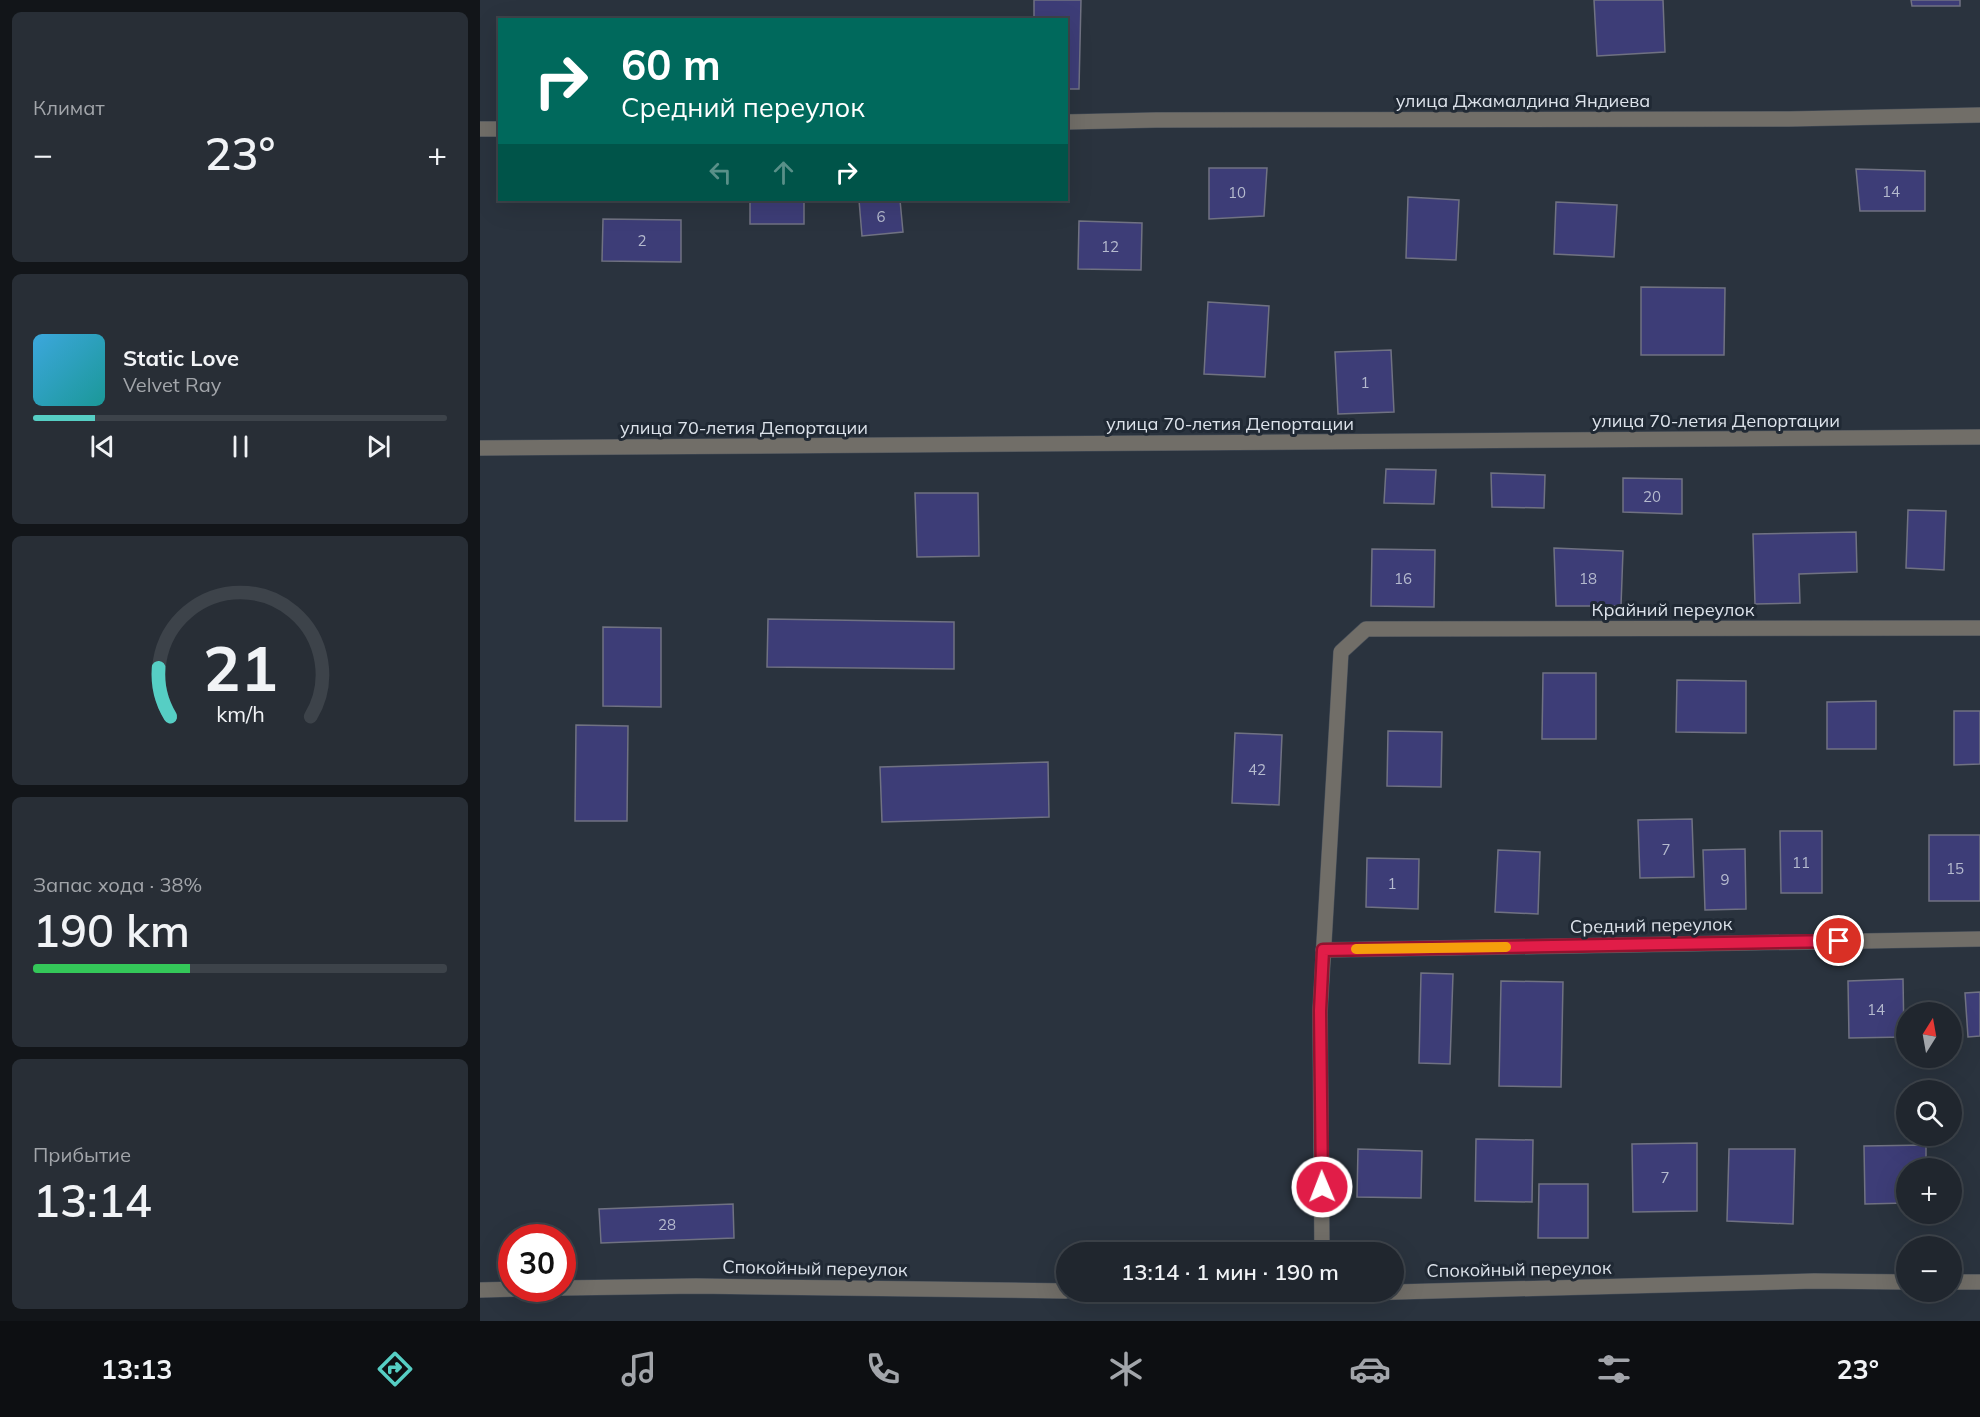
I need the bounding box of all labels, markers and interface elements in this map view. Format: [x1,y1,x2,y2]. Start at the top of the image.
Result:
text: 60 m [621,38,721,91]
icon: right [522,42,600,120]
street label: улица Джамалдина Яндиева [1396,89,1650,112]
text: Средний переулок [621,90,865,124]
text: Климат [33,95,105,120]
text: 23° [205,125,275,181]
text: − [33,133,53,174]
text: + [427,133,447,174]
icon: left [704,156,737,189]
icon: ahead [767,156,800,189]
icon: right [830,156,863,189]
house number: 14 [1882,182,1900,201]
house number: 10 [1228,183,1246,202]
house number: 6 [876,207,886,226]
house number: 2 [637,231,647,250]
house number: 12 [1101,237,1119,256]
text: Static Love [123,344,239,372]
text: Velvet Ray [123,372,221,397]
house number: 1 [1360,373,1370,392]
street label: улица 70-летия Депортации [1592,409,1840,432]
street label: улица 70-летия Депортации [1106,412,1354,435]
street label: улица 70-летия Депортации [620,416,868,439]
icon: previous [86,430,119,463]
icon: pause [224,430,257,463]
icon: next [362,430,395,463]
house number: 20 [1643,487,1661,506]
house number: 16 [1394,569,1412,588]
house number: 18 [1579,569,1597,588]
street label: Крайний переулок [1592,598,1755,621]
text: 21 [203,629,277,708]
text: km/h [216,701,264,728]
house number: 42 [1248,760,1266,779]
house number: 7 [1661,840,1671,859]
house number: 11 [1792,853,1810,872]
house number: 15 [1946,859,1964,878]
house number: 9 [1720,870,1730,889]
text: Запас хода · 38% [33,872,202,897]
house number: 1 [1387,874,1397,893]
text: 190 km [33,902,190,958]
street label: Средний переулок [1570,912,1733,938]
pin [1813,915,1864,966]
icon: arrive [1822,924,1855,957]
house number: 14 [1867,1000,1885,1019]
north arrow [1896,1002,1962,1068]
map controls [1896,1002,1962,1302]
button: search [1896,1080,1962,1146]
text: Прибытие [33,1142,131,1167]
position arrow [1290,1155,1354,1219]
button: + [1896,1158,1962,1224]
house number: 7 [1660,1168,1670,1187]
text: 13:14 [33,1172,152,1228]
house number: 28 [658,1215,676,1234]
speed limit sign: 30 [498,1224,576,1302]
button: − [1896,1236,1962,1302]
street label: Спокойный переулок [722,1255,908,1281]
street label: Спокойный переулок [1426,1256,1612,1282]
text: 13:14 · 1 мин · 190 m [1121,1258,1339,1286]
icon: directions [374,1348,416,1390]
icon: music [618,1348,660,1390]
icon: phone [862,1348,904,1390]
icon: climate [1105,1348,1147,1390]
icon: car [1349,1348,1391,1390]
icon: filters [1593,1348,1635,1390]
text: 13:13 [101,1352,172,1386]
text: 23° [1836,1352,1879,1386]

